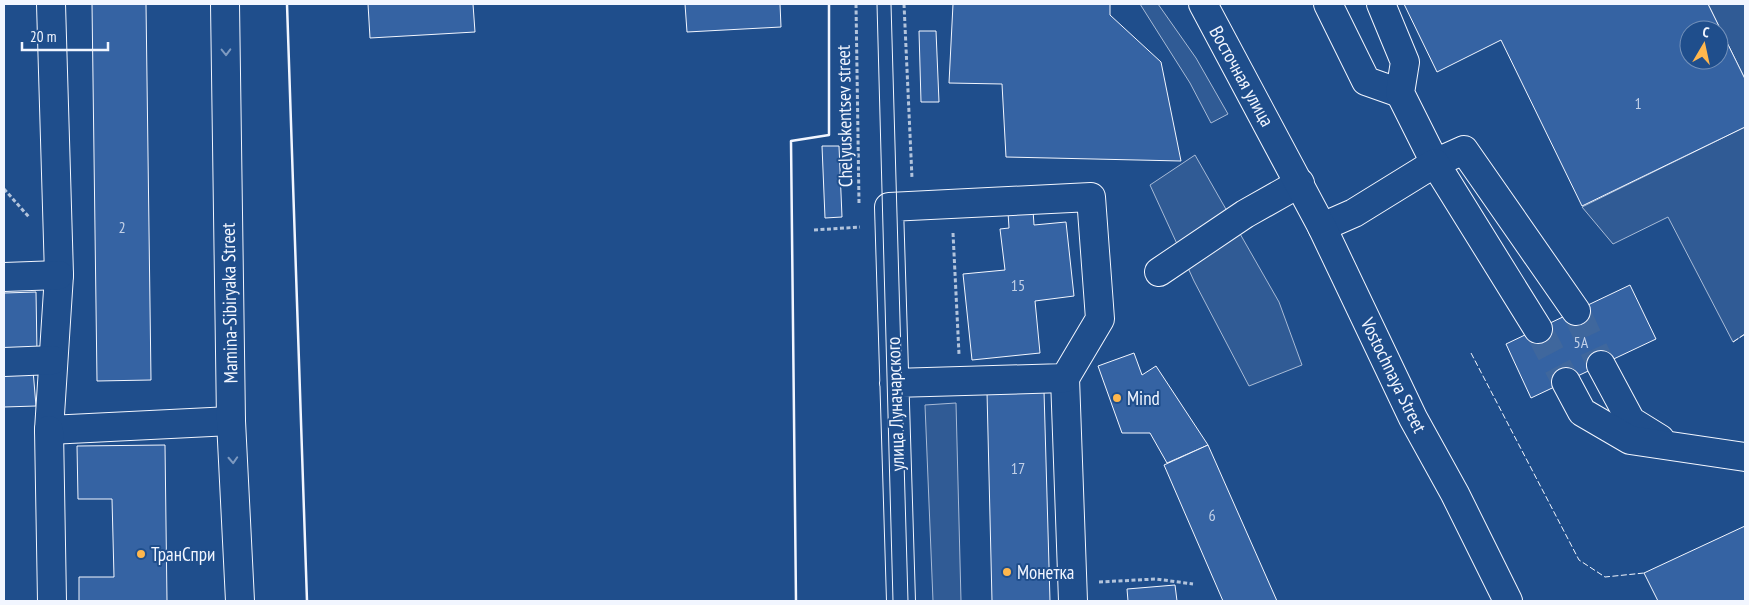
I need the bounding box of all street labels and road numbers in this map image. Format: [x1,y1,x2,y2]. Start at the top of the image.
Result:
street label: Восточная улица [1204,21,1280,131]
street label: Chelyuskentsev street [831,44,857,187]
street label: Mamina-Sibiryaka Street [216,222,242,383]
street label: Vostochnaya Street [1355,313,1433,437]
street label: улица Луначарского [881,336,909,472]

